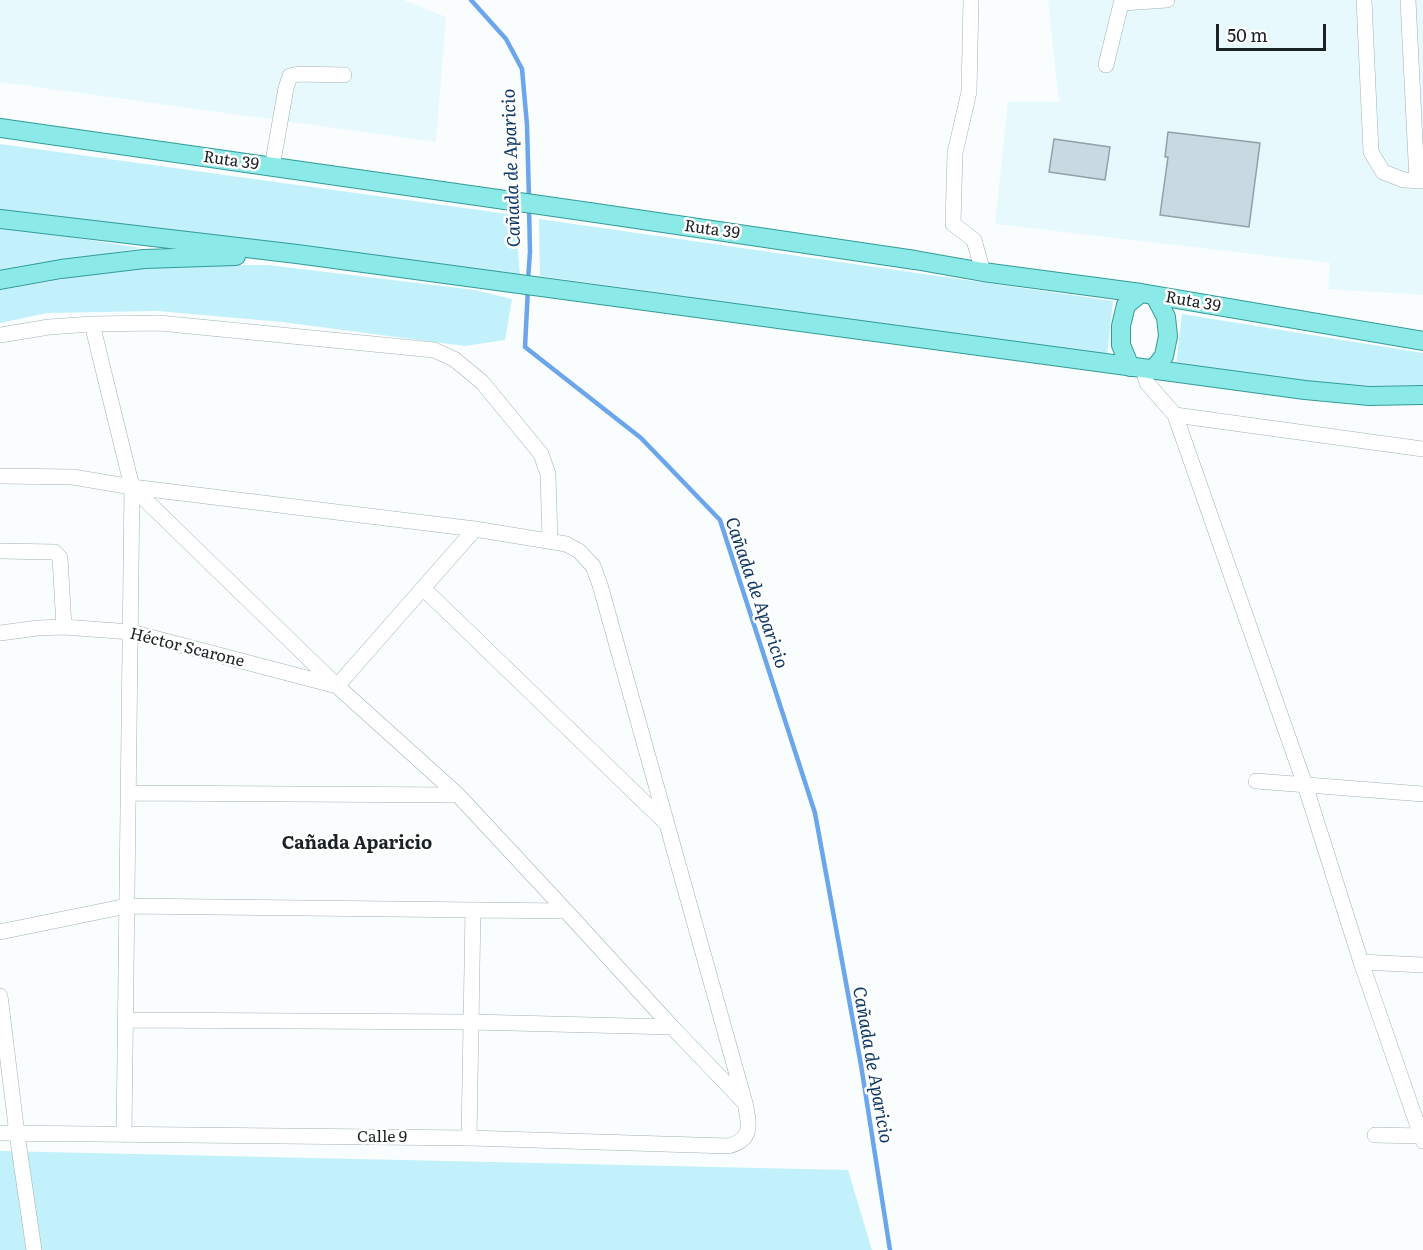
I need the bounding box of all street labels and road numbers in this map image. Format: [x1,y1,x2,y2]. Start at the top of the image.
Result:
street label: Ruta 39 [202,148,260,174]
street label: Ruta 39 [683,217,741,243]
street label: Ruta 39 [1164,288,1222,316]
street label: Héctor Scarone [128,624,246,672]
street label: Calle 9 [357,1127,407,1147]

